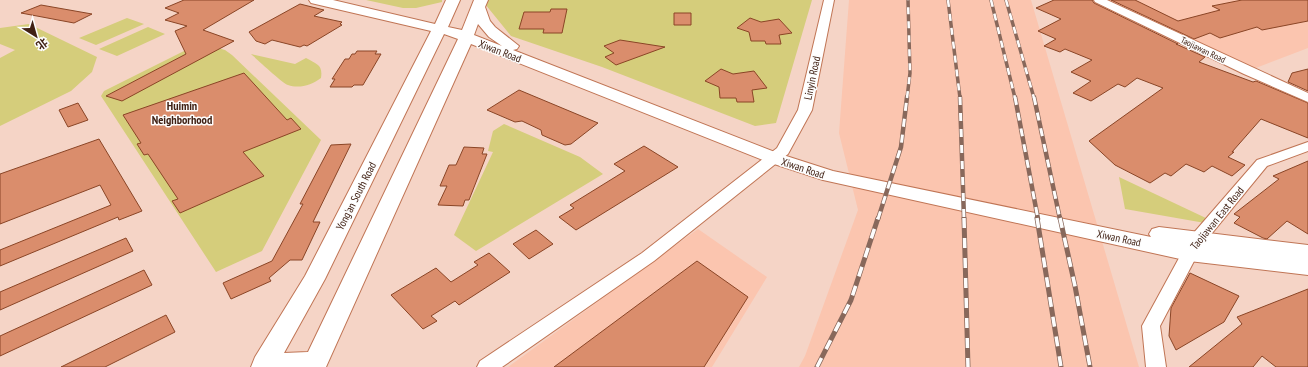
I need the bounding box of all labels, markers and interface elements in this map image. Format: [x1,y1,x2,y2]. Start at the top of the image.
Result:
north arrow [16,16,56,56]
street label: Taojiawan Road [1179,34,1227,66]
text: 北 [33,35,51,53]
street label: Xiwan Road [477,36,524,66]
street label: Linyin Road [801,55,823,101]
district label: Huimin Neighborhood [152,98,212,127]
street label: Xiwan Road [780,154,827,182]
street label: Yong'an South Road [333,159,379,232]
street label: Taojiawan East Road [1187,183,1247,252]
street label: Xiwan Road [1096,227,1143,250]

